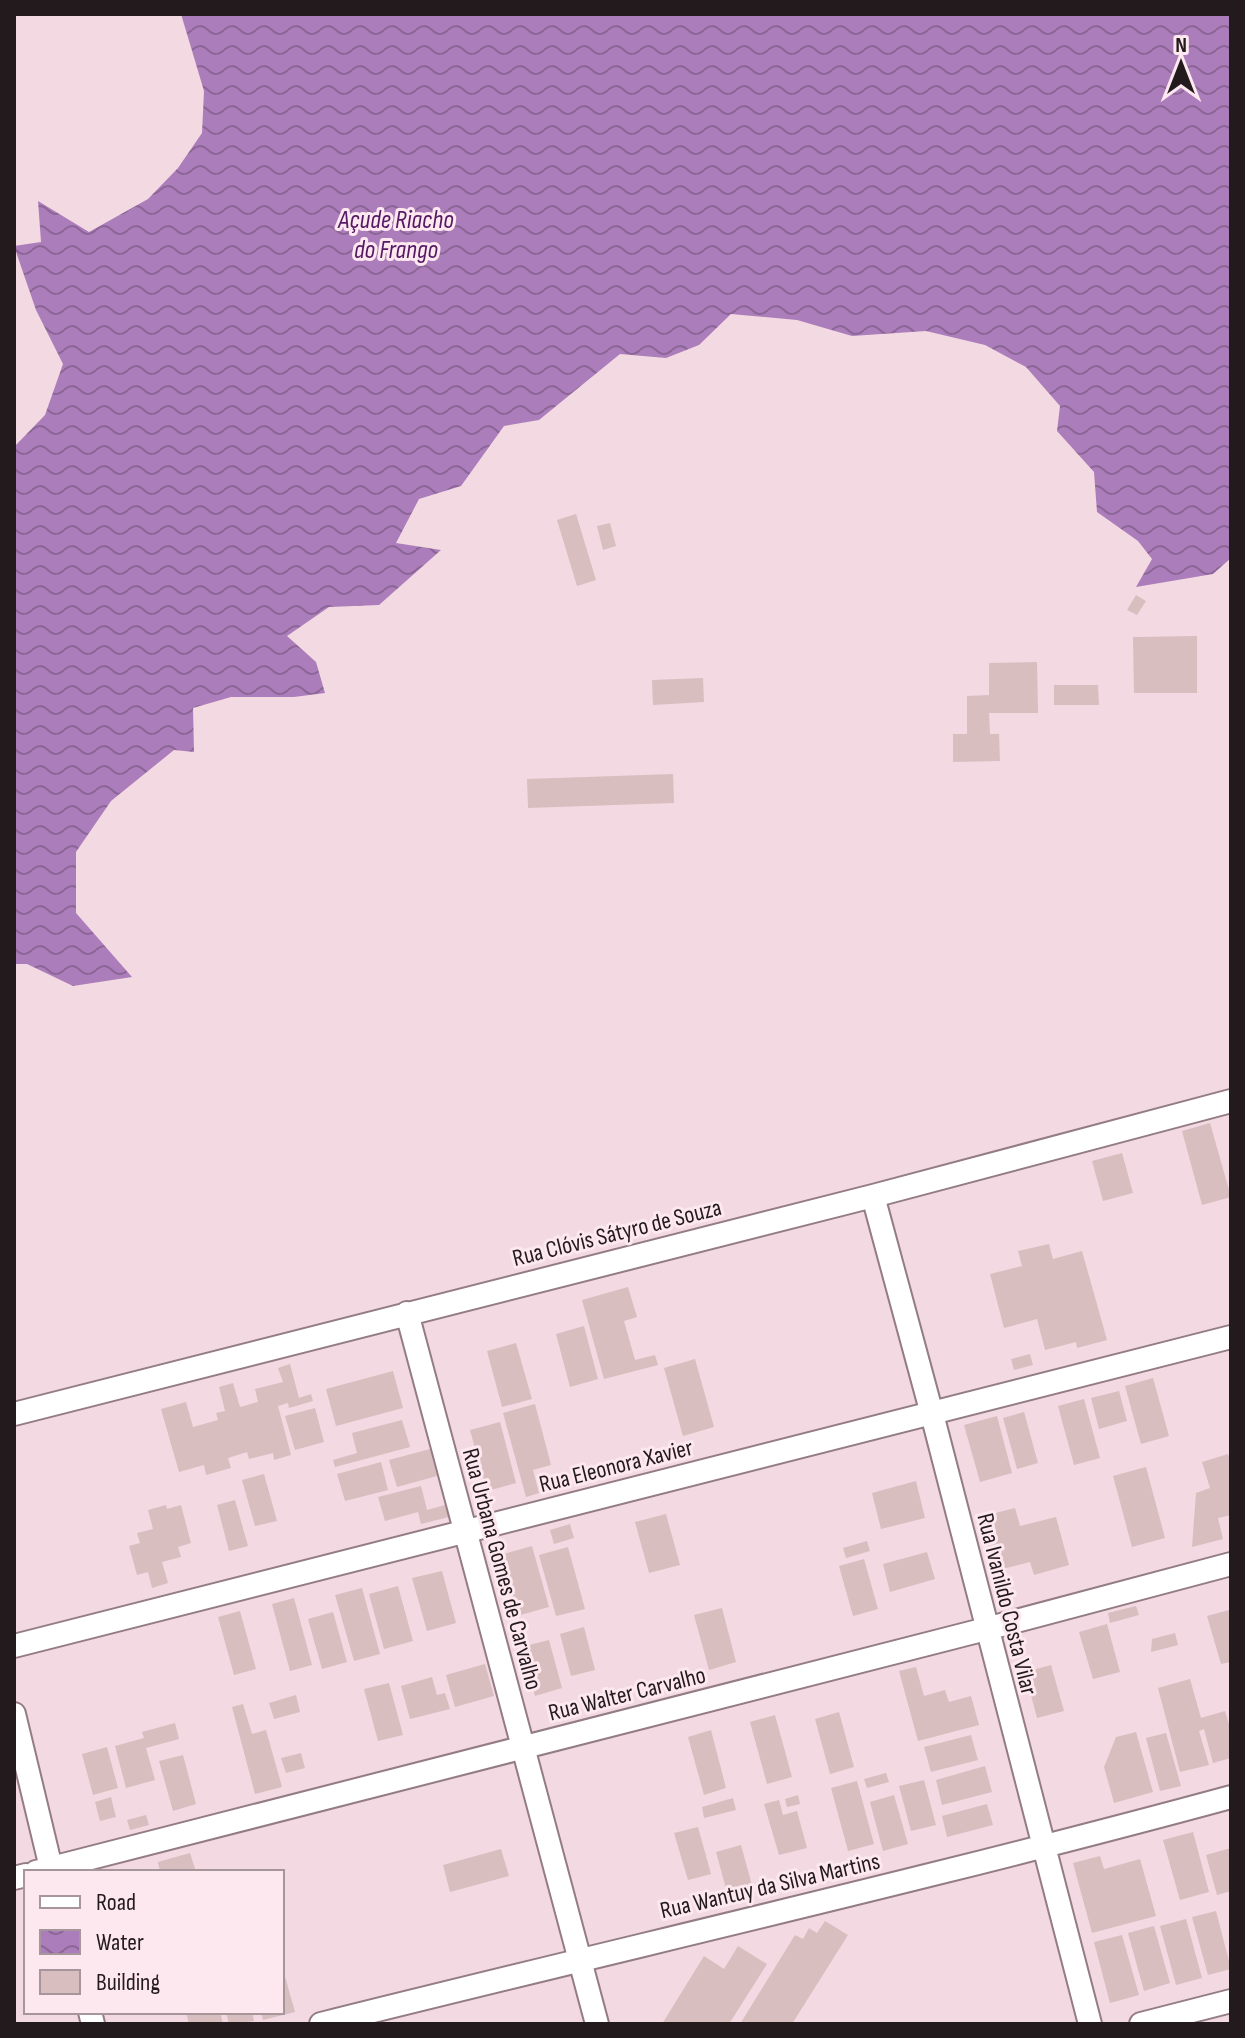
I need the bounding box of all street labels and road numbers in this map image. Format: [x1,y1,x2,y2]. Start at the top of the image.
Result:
street label: Rua Clóvis Sátyro de Souza [510,1193,724,1273]
street label: Rua Eleonora Xavier [536,1433,696,1499]
street label: Rua Urbana Gomes de Carvalho [456,1445,548,1693]
street label: Rua Ivanildo Costa Vilar [970,1510,1044,1698]
street label: Rua Walter Carvalho [545,1660,709,1728]
street label: Rua Wantuy da Silva Martins [657,1847,883,1925]

